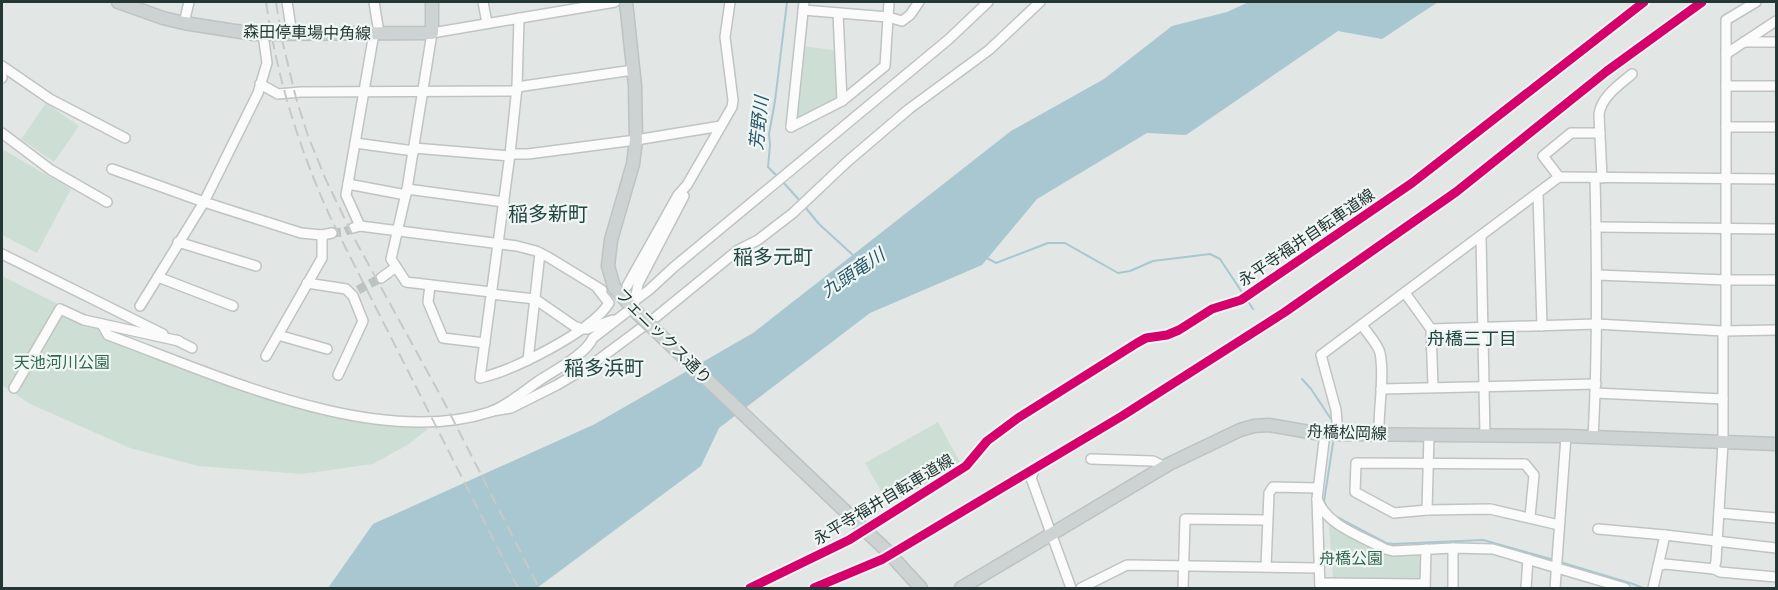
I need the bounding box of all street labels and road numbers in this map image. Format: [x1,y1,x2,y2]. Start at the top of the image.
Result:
street label: 森田停車場中角線 [243,21,371,44]
street label: 永平寺福井自転車道線 [1234,184,1378,291]
street label: フェニックス通り [611,284,716,389]
street label: 舟橋松岡線 [1307,421,1387,444]
street label: 永平寺福井自転車道線 [809,449,957,550]

